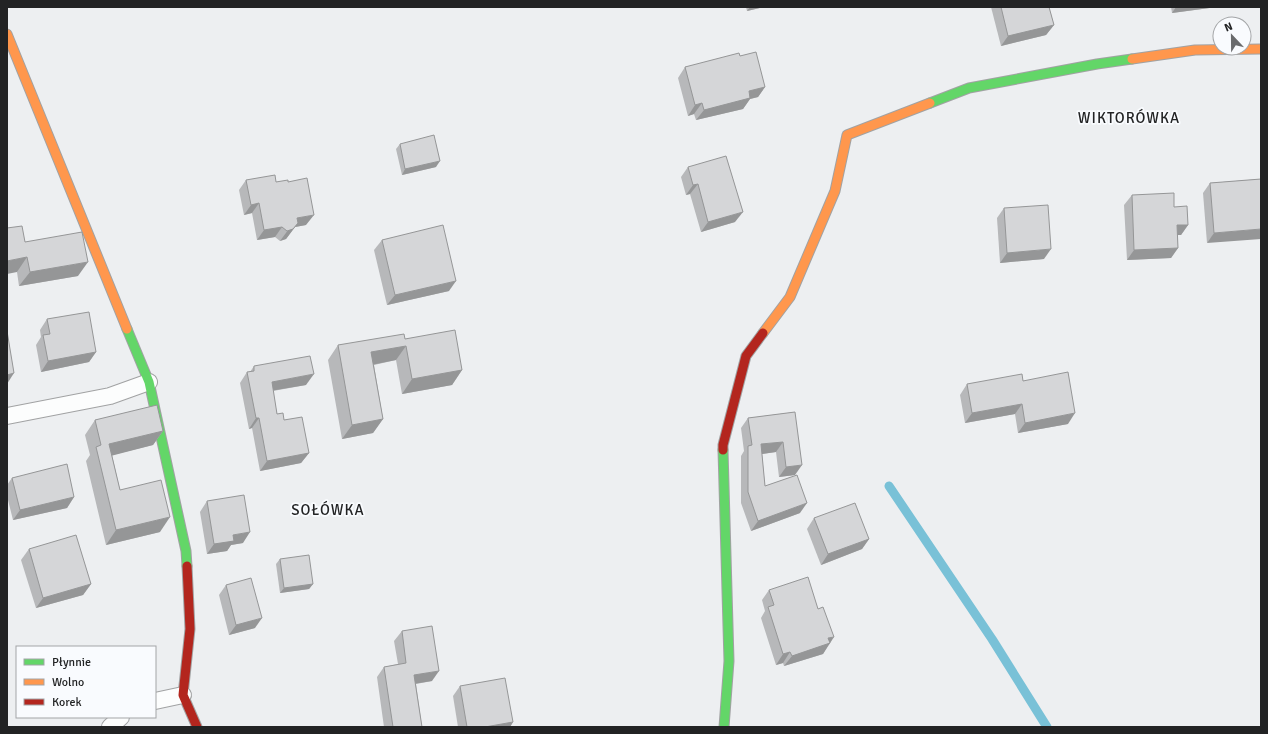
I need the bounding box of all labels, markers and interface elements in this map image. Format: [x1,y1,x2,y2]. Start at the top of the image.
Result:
north arrow [1212,16,1252,56]
text: N [1222,20,1234,35]
district label: WIKTORÓWKA [1078,108,1180,127]
district label: SOŁÓWKA [291,500,365,519]
legend [16,646,156,718]
text: Płynnie [52,655,91,670]
text: Wolno [52,675,84,690]
text: Korek [52,695,81,710]

